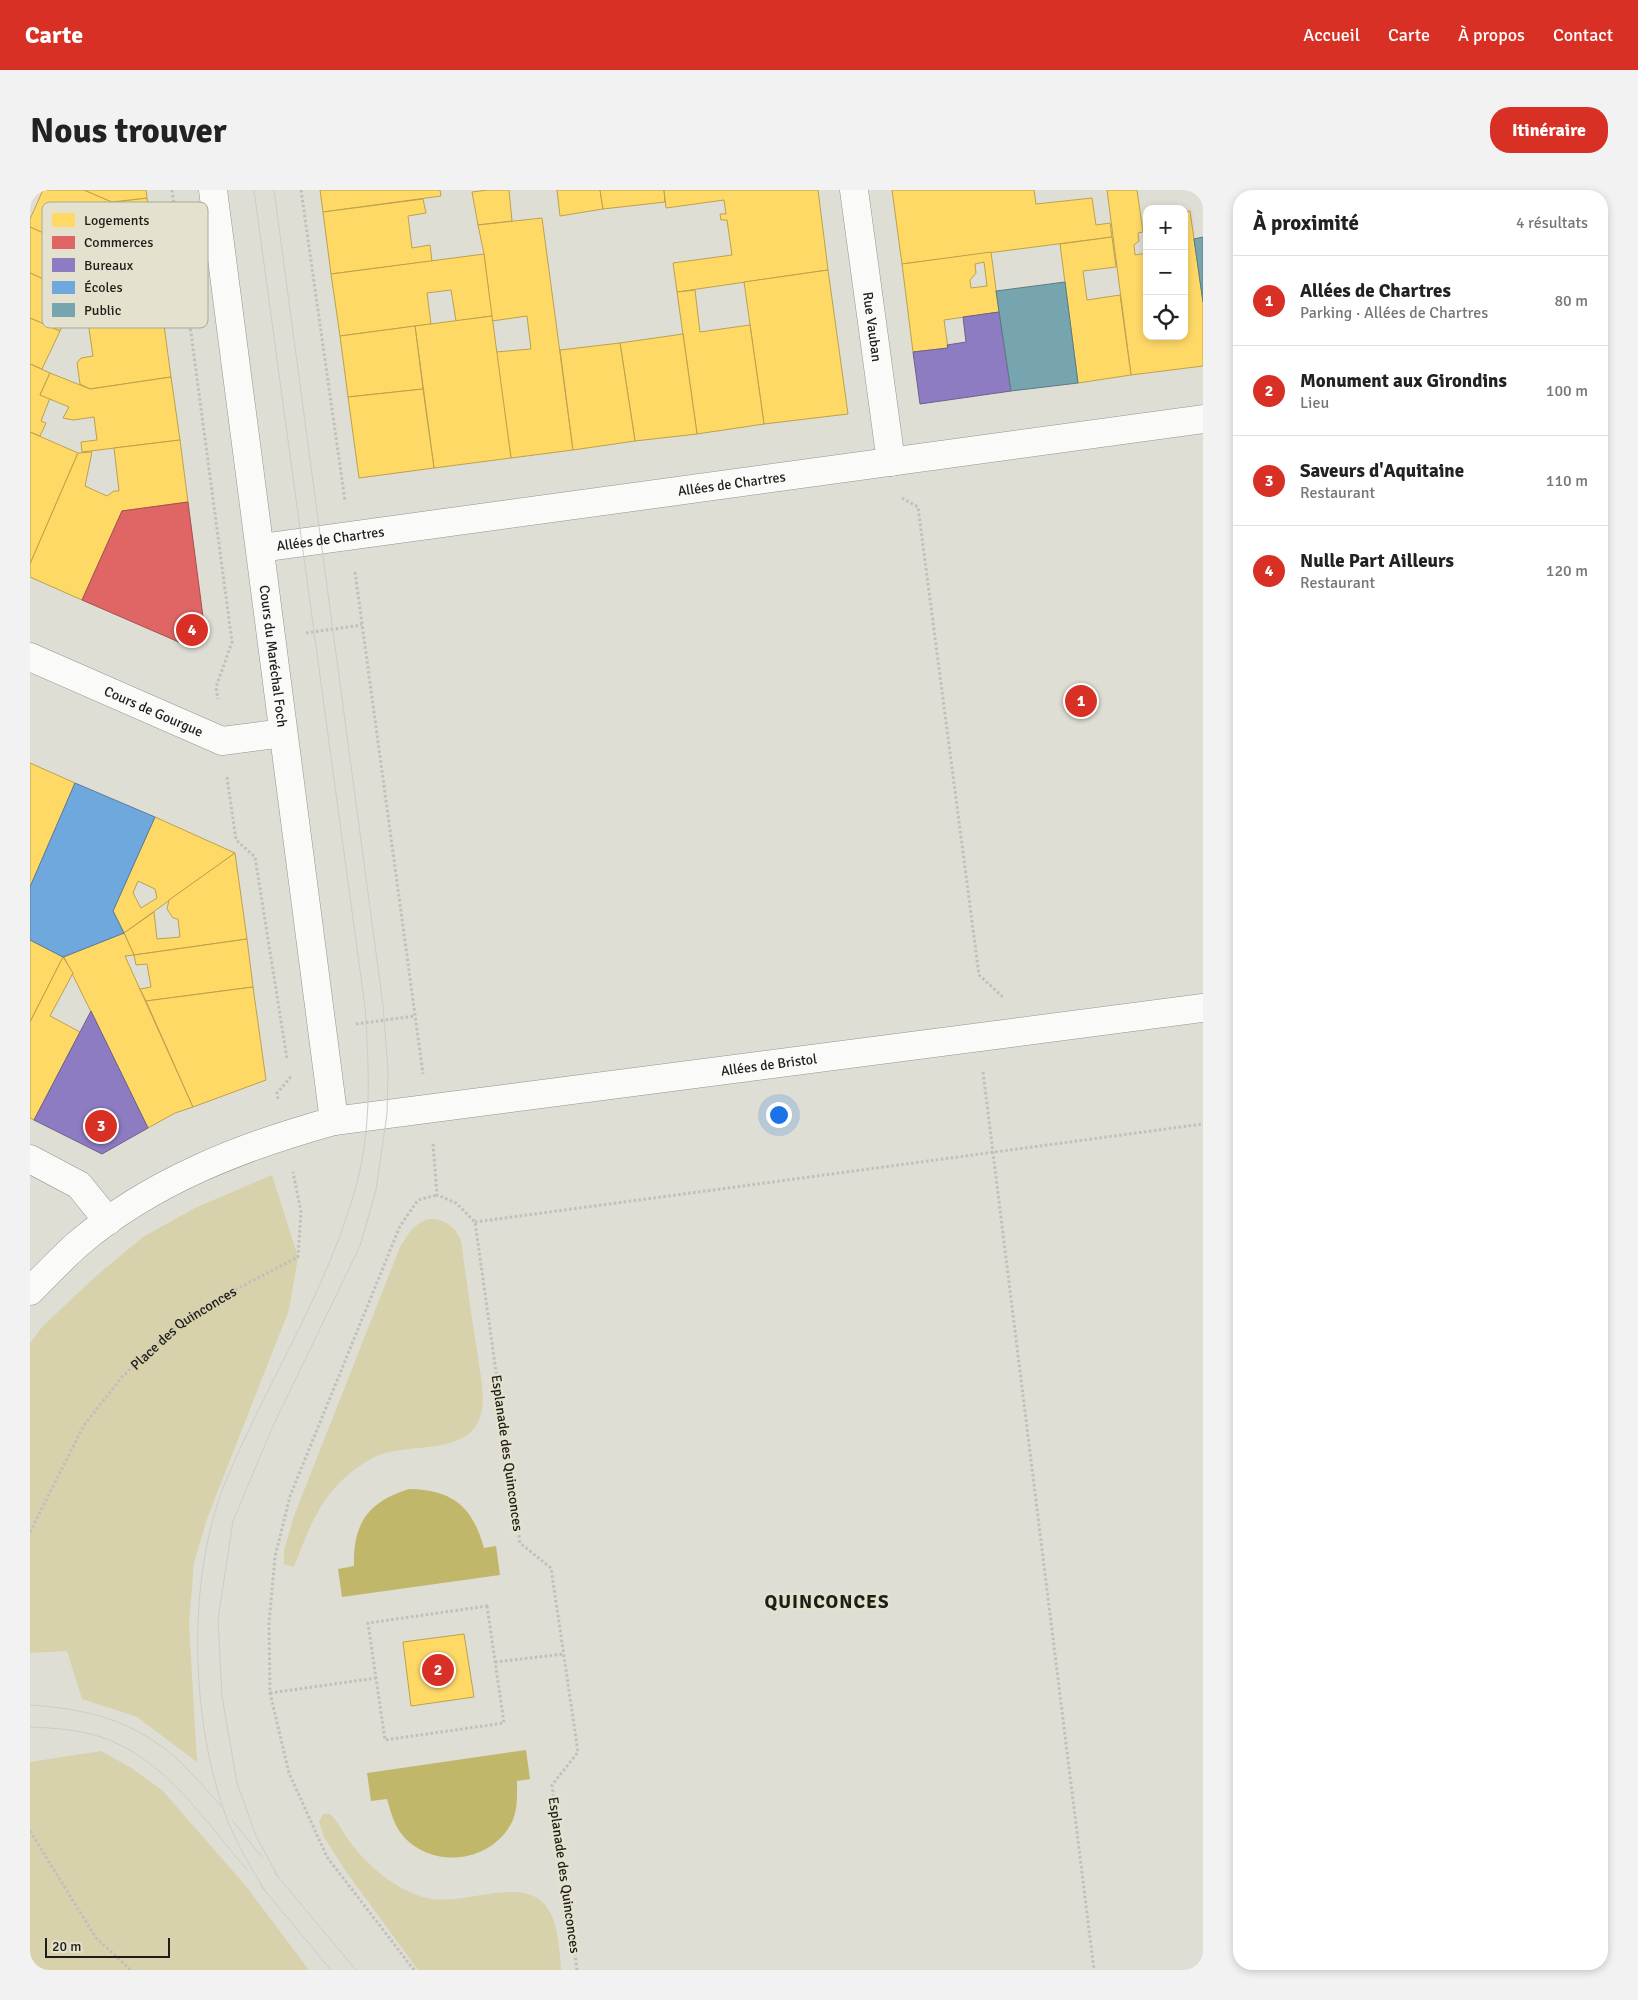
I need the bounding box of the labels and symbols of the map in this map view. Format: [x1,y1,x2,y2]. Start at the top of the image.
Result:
legend [42,202,208,328]
text: Logements [84,212,149,229]
text: Commerces [84,234,154,251]
text: Bureaux [84,257,134,274]
text: Écoles [84,279,123,296]
street label: Rue Vauban [859,291,886,363]
text: Public [84,302,122,319]
street label: Allées de Chartres [677,468,787,499]
street label: Allées de Chartres [275,523,385,554]
street label: Cours du Maréchal Foch [256,584,291,728]
pin: 4 [176,611,208,649]
street label: Cours de Gourgue [102,682,206,740]
pin: 1 [1065,682,1097,720]
street label: Allées de Bristol [720,1050,818,1079]
your location [766,1102,792,1128]
pin: 3 [85,1107,117,1145]
street label: Place des Quinconces [127,1283,239,1373]
street label: Esplanade des Quinconces [488,1374,526,1532]
district label: QUINCONCES [764,1590,890,1614]
pin: 2 [422,1651,454,1689]
street label: Esplanade des Quinconces [545,1796,583,1954]
scale bar [45,1935,170,1958]

